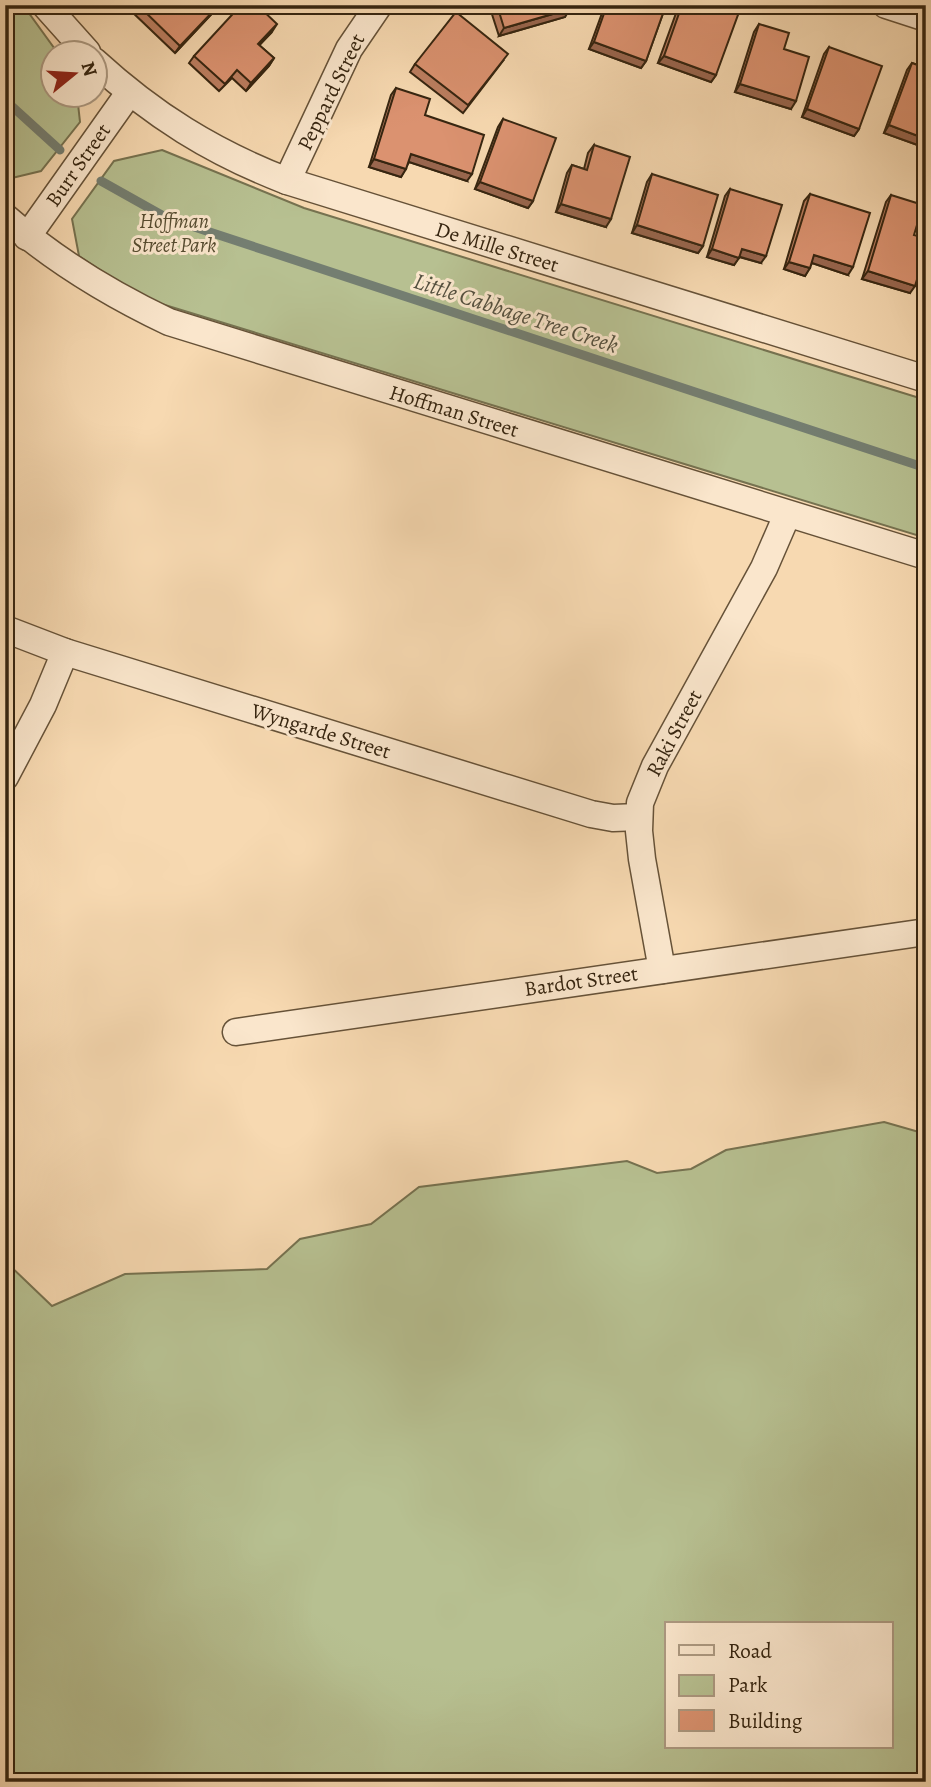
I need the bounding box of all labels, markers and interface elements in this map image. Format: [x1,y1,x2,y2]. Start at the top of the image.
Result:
street label: Peppard Street [291,29,371,155]
north arrow [38,38,108,108]
text: N [75,58,104,80]
street label: Burr Street [39,118,117,212]
park label: Hoffman Street Park [132,207,216,259]
street label: De Mille Street [432,215,562,279]
water label: Little Cabbage Tree Creek [410,265,622,361]
street label: Hoffman Street [386,378,522,444]
street label: Raki Street [639,685,709,781]
street label: Wyngarde Street [247,696,394,765]
street label: Bardot Street [522,959,640,1003]
legend [665,1622,892,1748]
text: Road [728,1637,772,1665]
text: Park [728,1671,768,1699]
text: Building [728,1707,803,1735]

